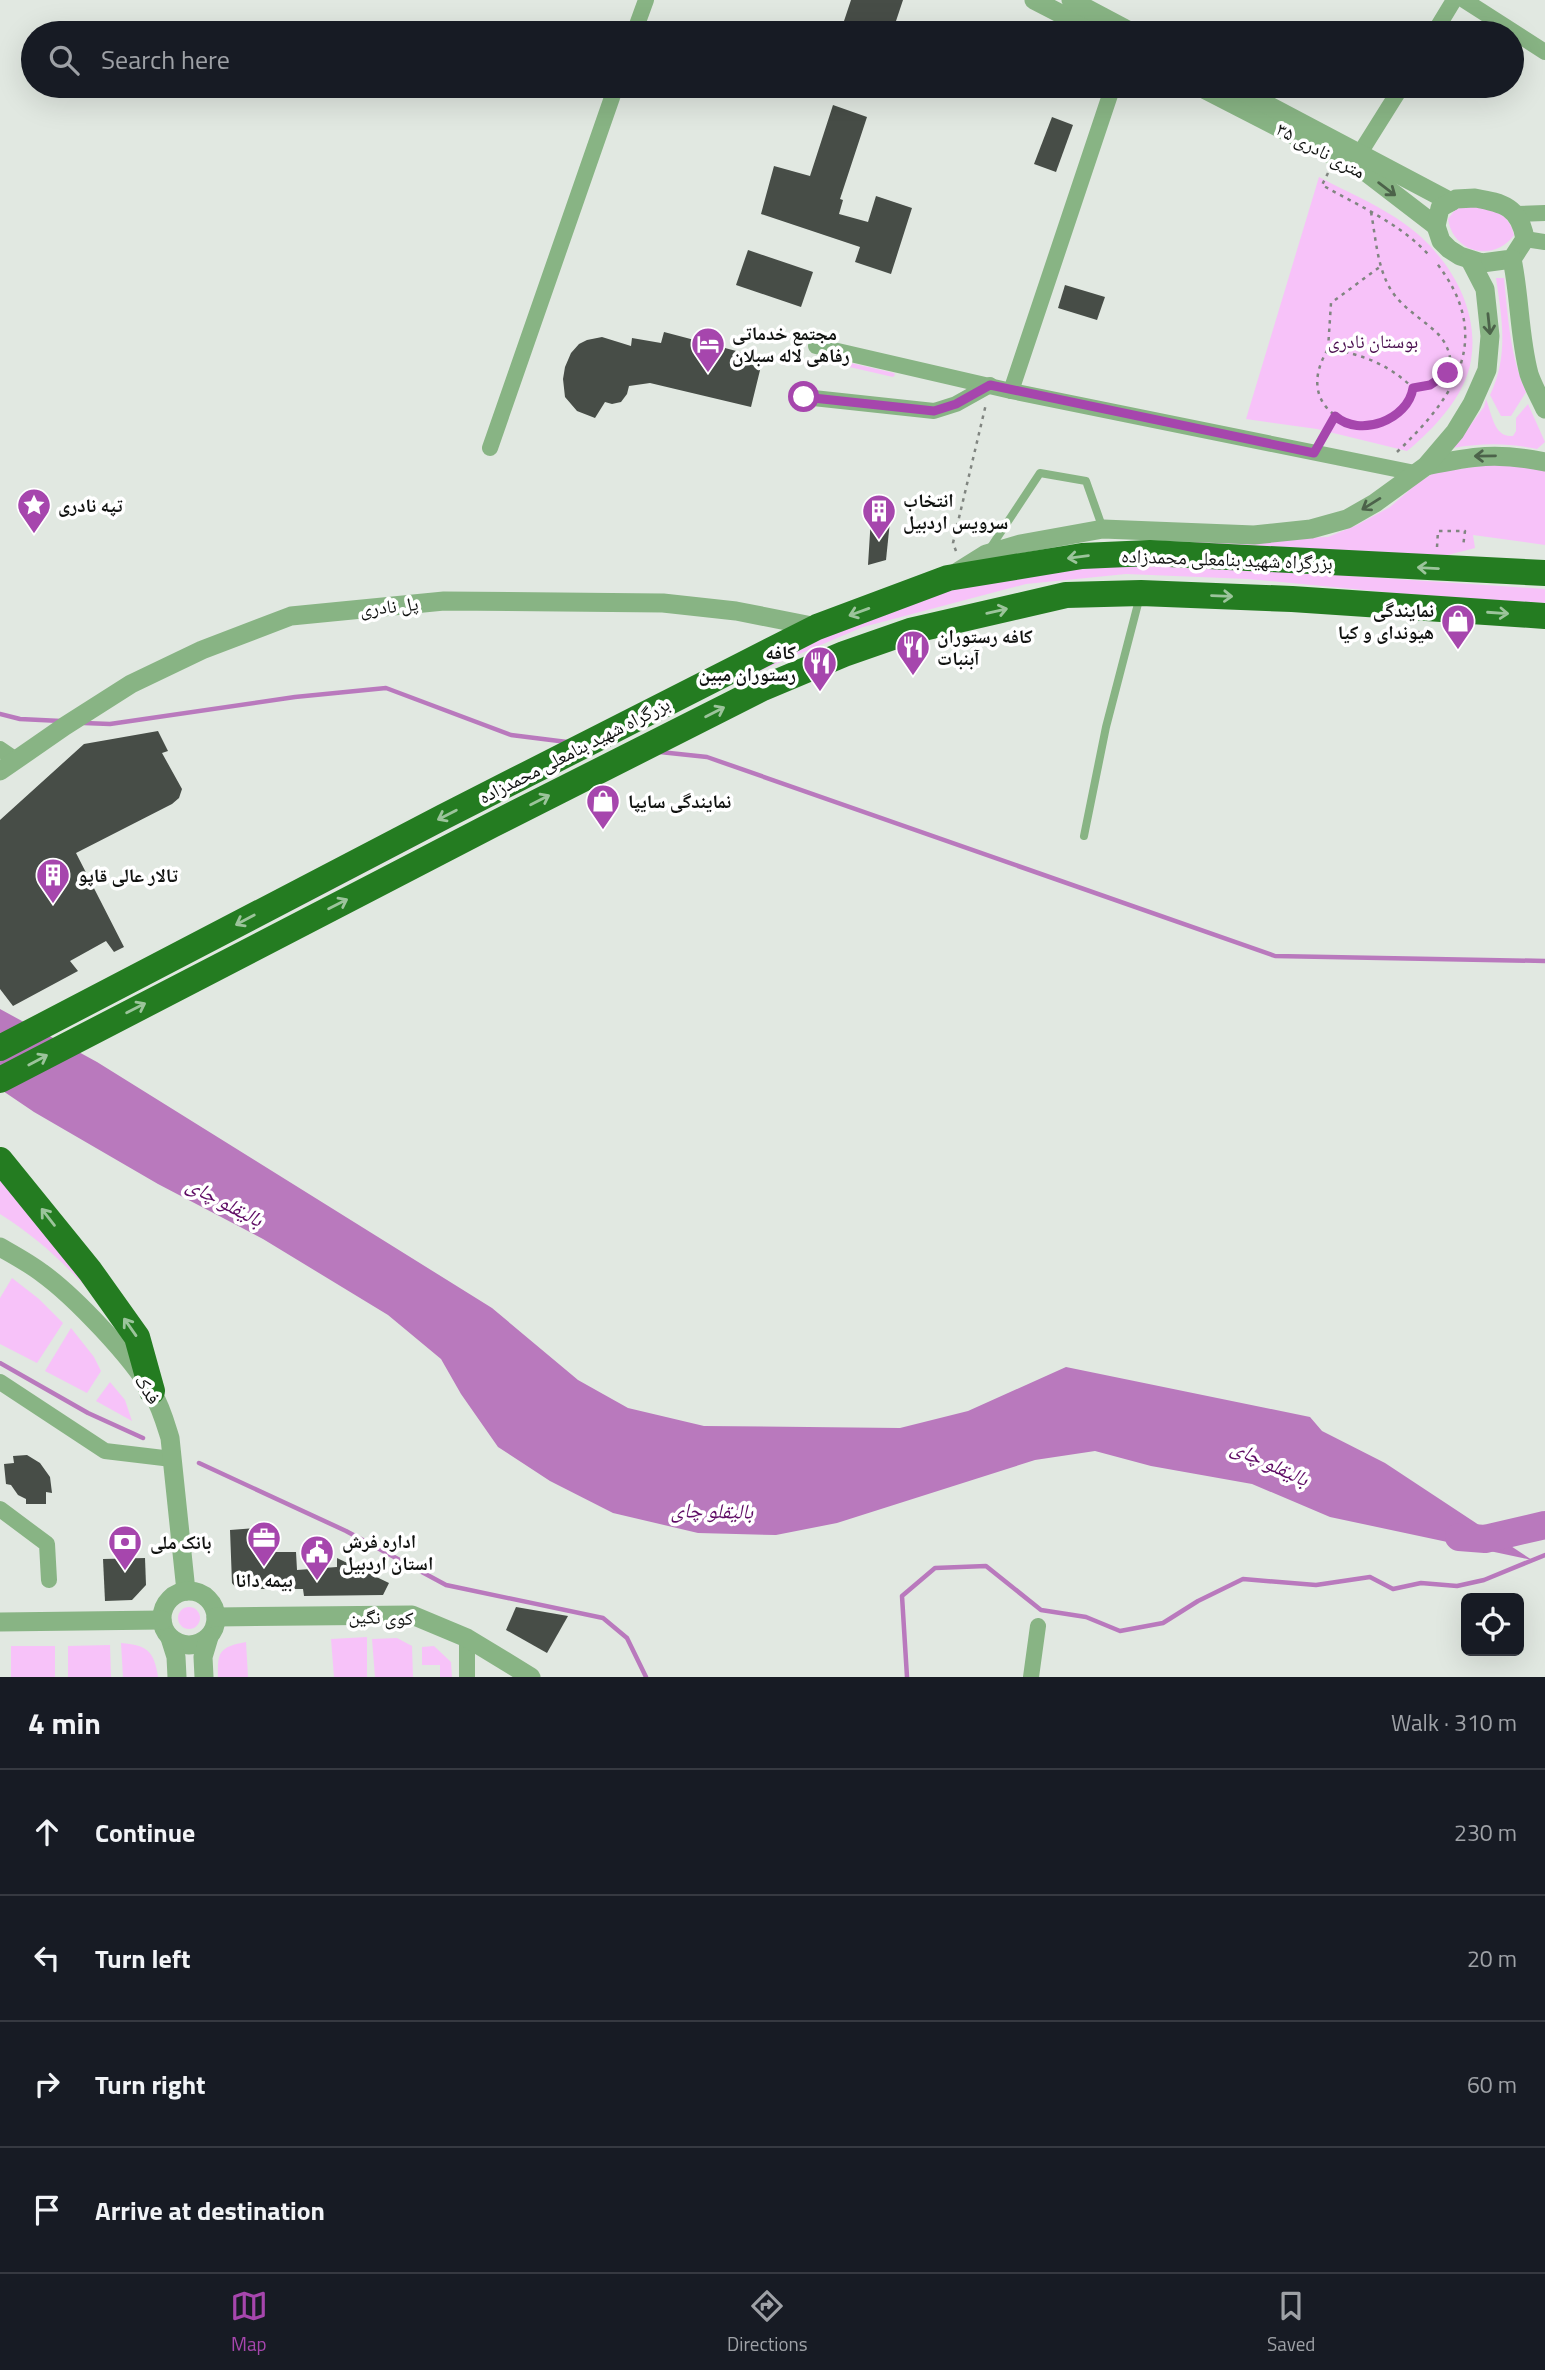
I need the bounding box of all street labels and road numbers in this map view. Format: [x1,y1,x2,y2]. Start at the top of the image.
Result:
street label: ۳۵ متری نادری [1271,114,1371,185]
street label: بزرگراه شهید بنامعلی محمدزاده [1121,540,1333,577]
street label: پل نادری [358,588,420,623]
street label: بزرگراه شهید بنامعلی محمدزاده [473,689,675,811]
street label: فدک [128,1368,169,1409]
street label: کوی نگین [348,1601,414,1632]

